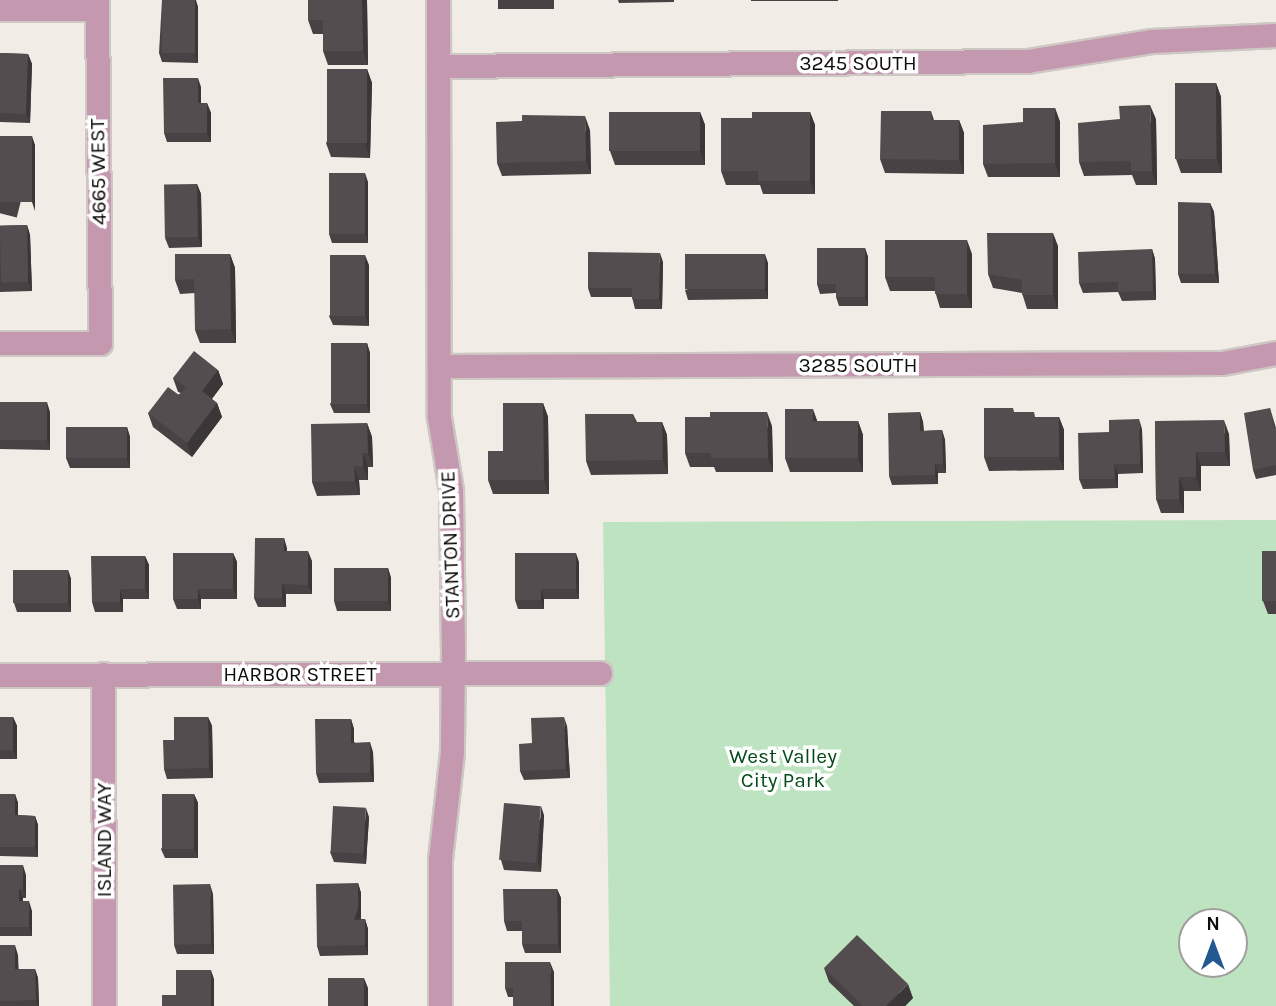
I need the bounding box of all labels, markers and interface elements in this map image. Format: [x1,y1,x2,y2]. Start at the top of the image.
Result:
street label: 3245 SOUTH [799,50,917,76]
street label: 4665 WEST [84,119,112,225]
street label: 3285 SOUTH [799,352,917,378]
street label: STANTON DRIVE [435,470,465,620]
street label: HARBOR STREET [223,661,377,687]
park label: West Valley City Park [729,743,837,793]
street label: ISLAND WAY [91,783,117,897]
north arrow [1178,908,1248,978]
text: N [1206,913,1220,935]

